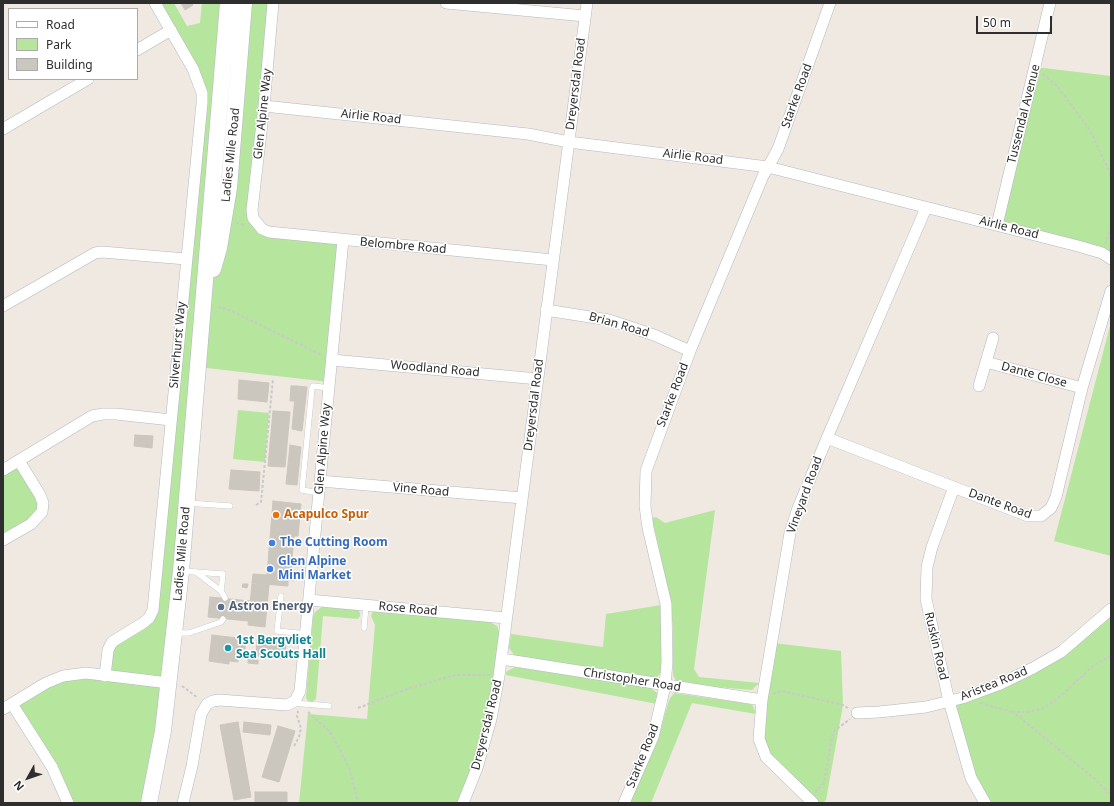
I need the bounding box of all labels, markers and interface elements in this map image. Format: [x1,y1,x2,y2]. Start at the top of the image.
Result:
legend [8,8,138,80]
scale bar [978,8,1054,34]
text: 50 m [983,14,1011,31]
text: Road [46,16,75,33]
text: Park [46,36,71,53]
street label: Dreyersdal Road [563,37,589,131]
text: Building [46,56,93,73]
street label: Starke Road [779,62,815,130]
street label: Tussendal Avenue [1005,63,1043,165]
street label: Glen Alpine Way [251,68,275,160]
street label: Ladies Mile Road [219,107,243,203]
street label: Airlie Road [340,107,402,127]
street label: Airlie Road [662,146,724,168]
street label: Airlie Road [978,214,1040,242]
street label: Belombre Road [359,235,447,257]
street label: Silverhurst Way [167,301,189,389]
street label: Brian Road [587,310,651,340]
street label: Woodland Road [390,358,480,380]
street label: Dreyersdal Road [521,358,547,452]
street label: Dante Close [999,359,1069,391]
street label: Starke Road [654,361,692,429]
street label: Glen Alpine Way [312,403,334,495]
street label: Vineyard Road [784,454,826,536]
street label: Vine Road [392,480,450,500]
street label: Dante Road [967,486,1033,522]
street label: Ladies Mile Road [171,506,193,602]
place label: Acapulco Spur [284,508,369,522]
marker: Acapulco Spur [271,510,281,520]
place label: The Cutting Room [280,536,388,550]
marker: The Cutting Room [267,538,277,548]
place label: Glen Alpine Mini Market [278,555,351,583]
marker: Glen Alpine Mini Market [265,564,275,574]
street label: Rose Road [378,599,438,619]
place label: Astron Energy [229,600,313,614]
marker: Astron Energy [216,602,226,612]
street label: Ruskin Road [921,611,951,681]
place label: 1st Bergvliet Sea Scouts Hall [236,634,326,662]
marker: 1st Bergvliet Sea Scouts Hall [223,643,233,653]
street label: Aristea Road [958,664,1030,704]
street label: Christopher Road [582,665,682,695]
street label: Dreyersdal Road [469,678,505,772]
street label: Starke Road [624,722,662,790]
north arrow [8,758,48,798]
text: N [10,778,27,794]

